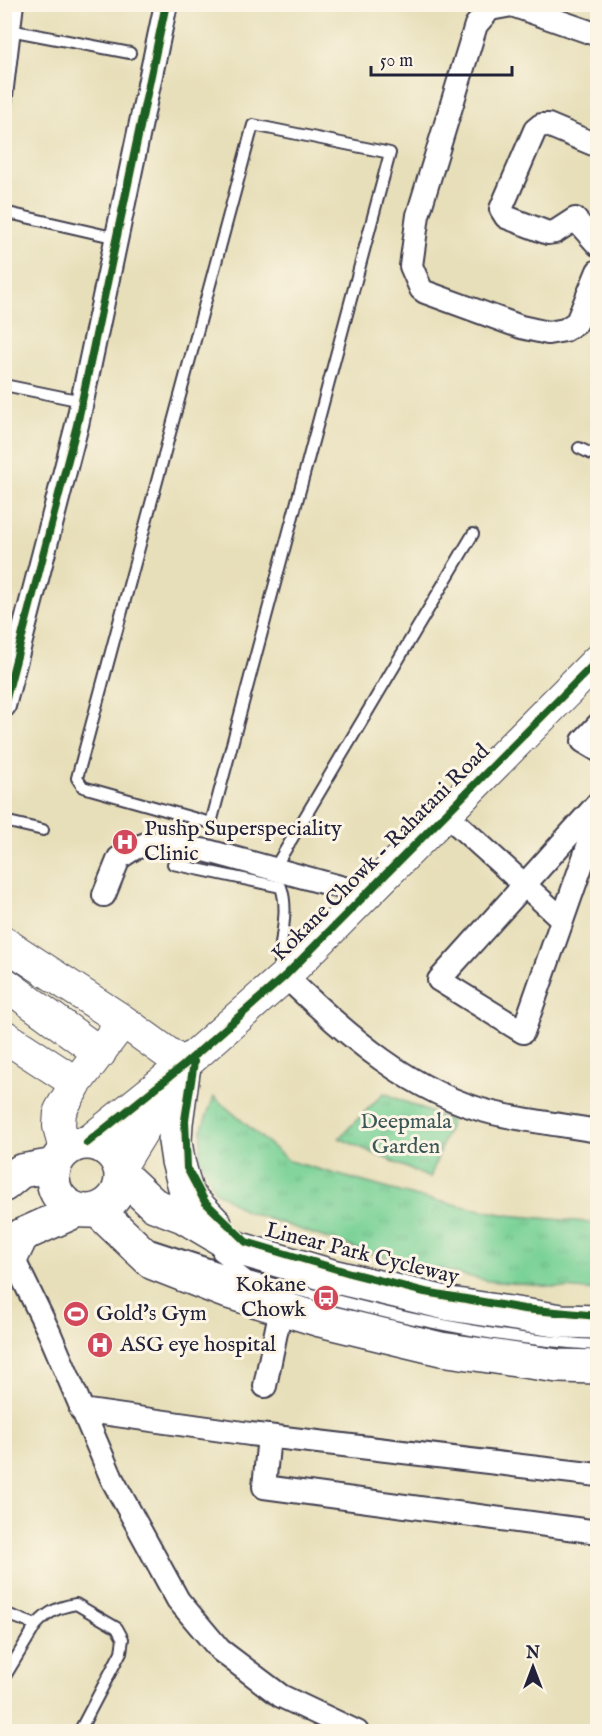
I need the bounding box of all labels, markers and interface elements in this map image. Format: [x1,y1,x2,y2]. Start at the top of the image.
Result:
scale bar [371,39,512,77]
text: 50 m [380,50,413,73]
street label: Kokane Chowk - Rahatani Road [266,738,496,968]
place label: Pushp Superspeciality Clinic [144,815,342,868]
hospital icon: Pushp Superspeciality Clinic [110,827,140,857]
park label: Deepmala Garden [360,1108,452,1161]
street label: Linear Park Cycleway [262,1216,462,1292]
place label: Kokane Chowk [235,1271,306,1324]
bus stop icon: Kokane Chowk [311,1283,341,1313]
sports icon: Gold's Gym [61,1299,91,1329]
place label: Gold's Gym [96,1300,207,1328]
hospital icon: ASG eye hospital [85,1330,115,1360]
place label: ASG eye hospital [119,1331,276,1359]
north arrow [503,1637,563,1697]
text: N [525,1644,540,1664]

